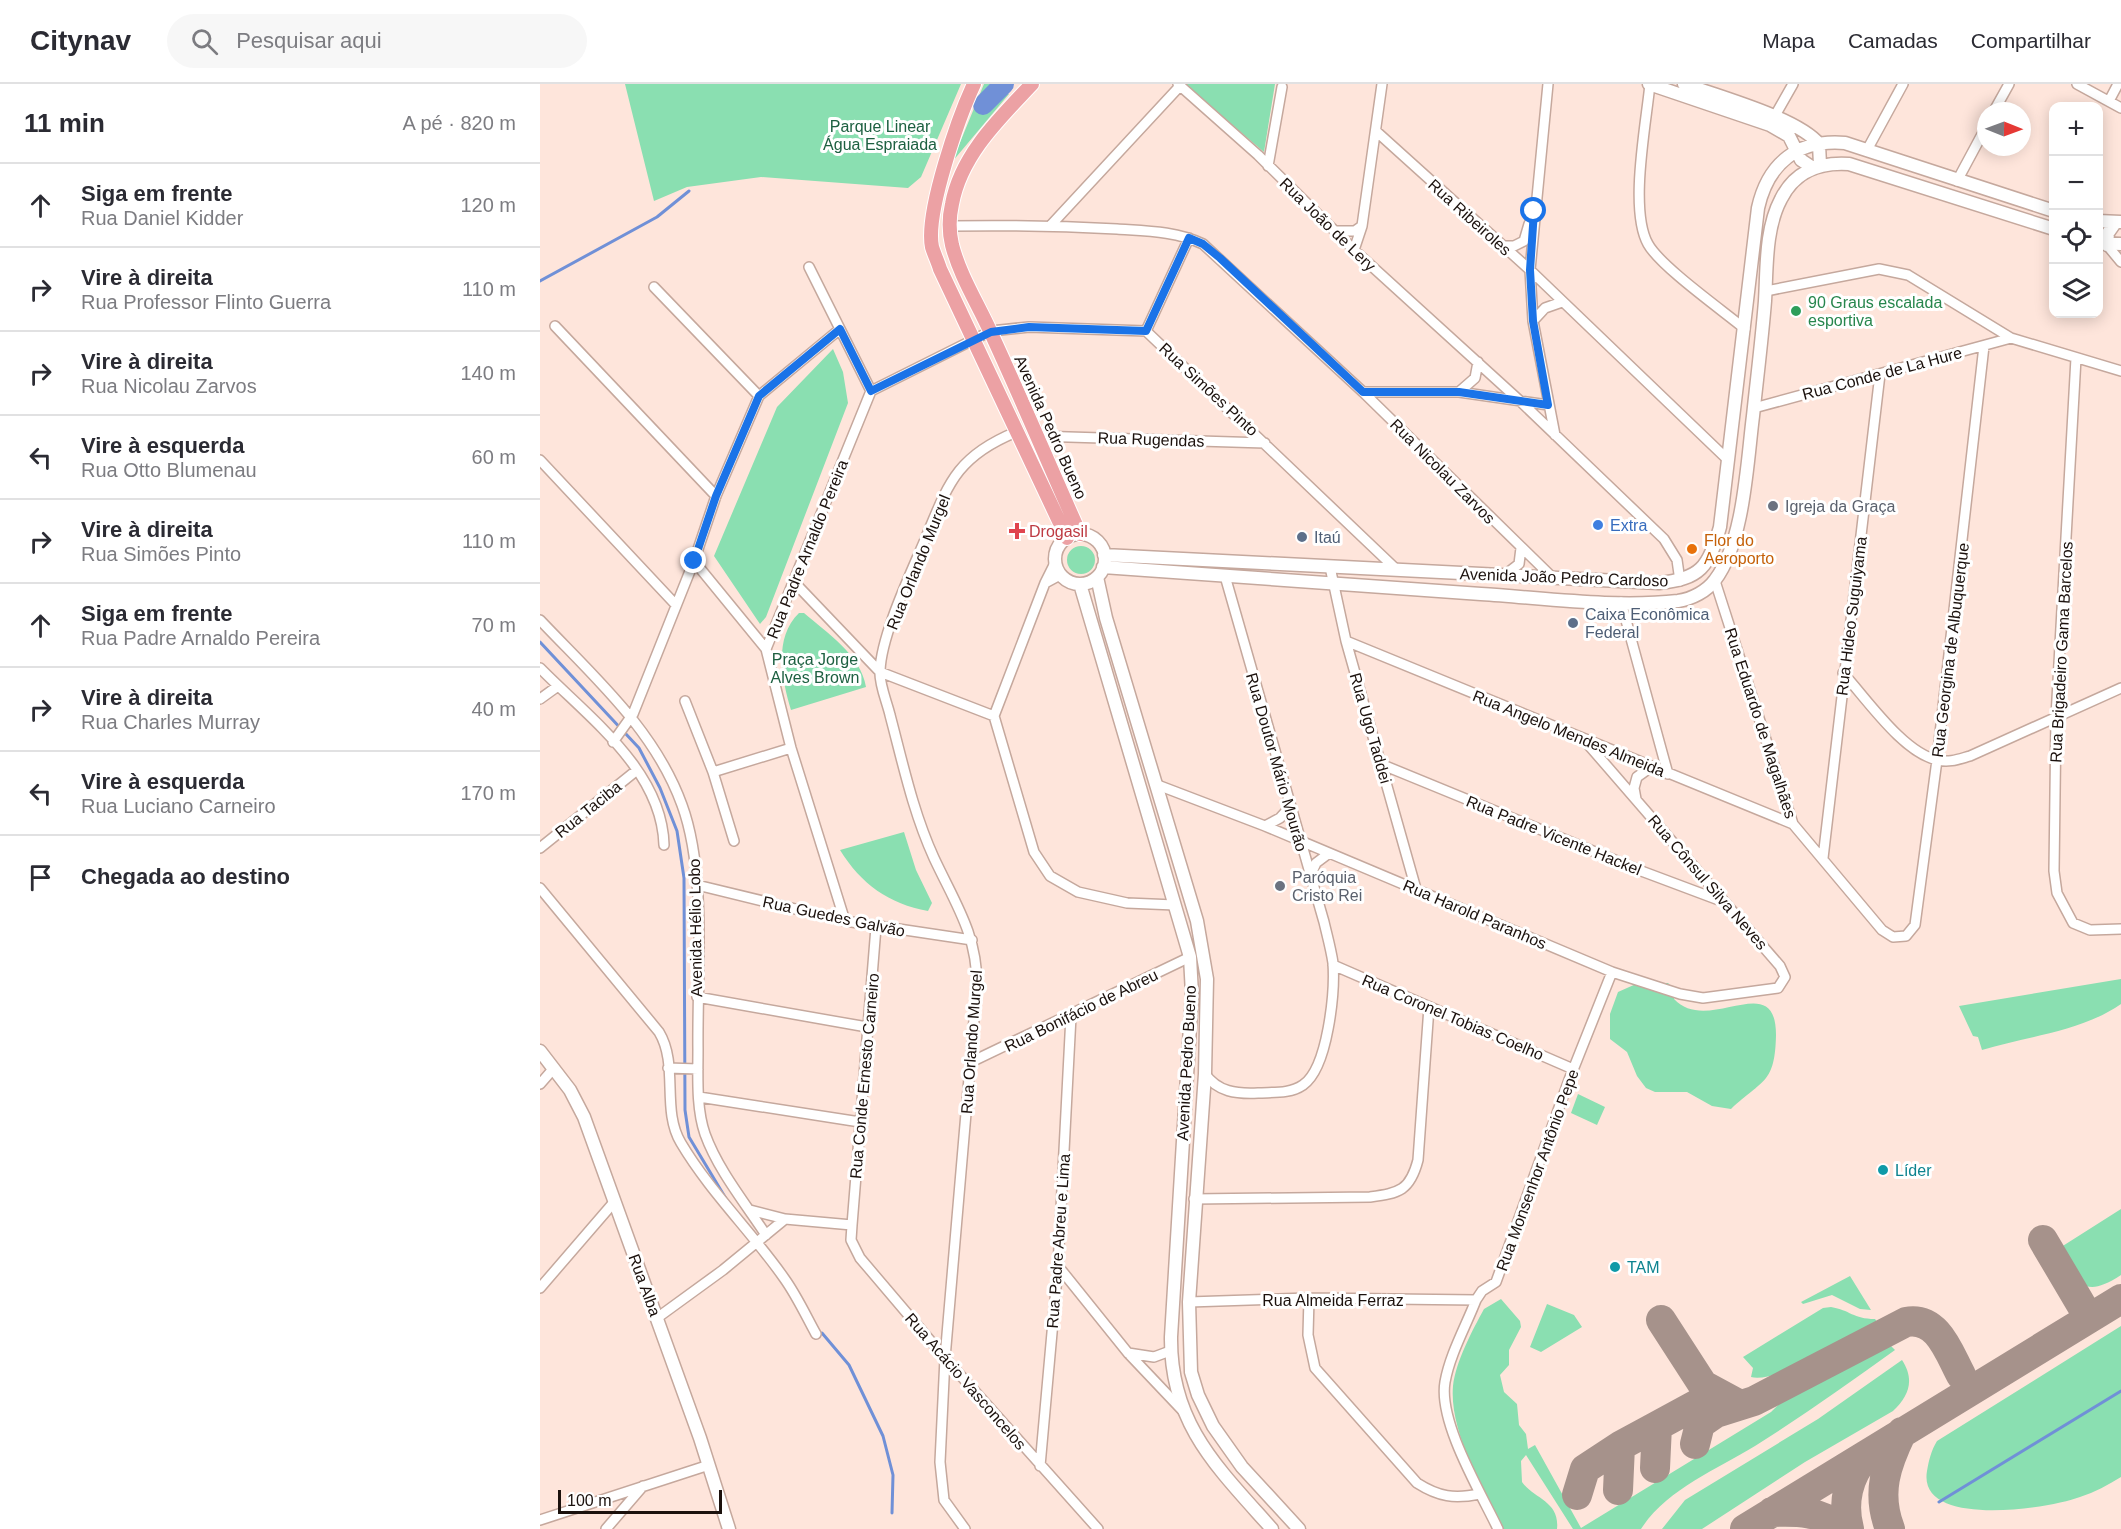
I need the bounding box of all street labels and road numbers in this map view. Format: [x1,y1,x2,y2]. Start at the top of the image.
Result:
street label: Rua João de Lery [1276,174,1379,274]
street label: Rua Ribeiroles [1425,176,1514,259]
street label: Rua Simões Pinto [1156,339,1261,439]
street label: Rua Conde de La Hure [1800,344,1964,403]
street label: Avenida Pedro Bueno [1011,353,1090,502]
street label: Rua Nicolau Zarvos [1387,416,1498,527]
street label: Rua Rugendas [1097,429,1205,450]
street label: Rua Padre Arnaldo Pereira [764,457,851,641]
street label: Rua Orlando Murgel [884,492,953,632]
street label: Rua Hideo Suguiyama [1833,535,1870,697]
street label: Rua Brigadeiro Gama Barcelos [2047,541,2076,763]
street label: Rua Georgina de Albuquerque [1929,542,1972,758]
street label: Avenida João Pedro Cardoso [1459,565,1669,590]
street label: Rua Eduardo de Magalhães [1722,626,1799,821]
street label: Rua Doutor Mário Mourão [1243,671,1310,853]
street label: Rua Ugo Taddei [1347,671,1394,785]
street label: Rua Angelo Mendes Almeida [1470,687,1667,780]
street label: Rua Taciba [552,778,625,841]
street label: Rua Padre Vicente Hackel [1464,792,1644,878]
street label: Rua Cônsul Silva Neves [1645,812,1771,953]
street label: Avenida Hélio Lobo [686,859,705,997]
street label: Rua Harold Paranhos [1401,877,1549,952]
street label: Rua Guedes Galvão [761,893,907,940]
street label: Rua Bonifácio de Abreu [1002,966,1161,1055]
street label: Rua Orlando Murgel [958,970,985,1114]
street label: Rua Coronel Tobias Coelho [1360,971,1546,1063]
street label: Rua Conde Ernesto Carneiro [847,972,882,1180]
street label: Avenida Pedro Bueno [1174,985,1199,1141]
street label: Rua Monsenhor Antônio Pepe [1493,1067,1582,1273]
street label: Rua Padre Abreu e Lima [1044,1153,1073,1329]
street label: Rua Alba [625,1252,664,1319]
street label: Rua Almeida Ferraz [1262,1292,1404,1309]
street label: Rua Acácio Vasconcelos [902,1310,1029,1453]

